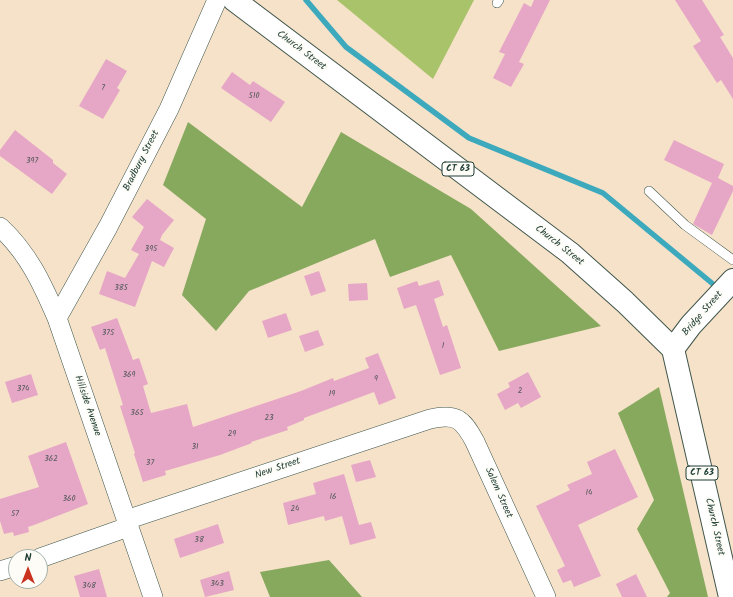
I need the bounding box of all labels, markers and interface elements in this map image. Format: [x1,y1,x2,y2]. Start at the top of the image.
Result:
street label: Church Street [274,29,328,73]
house number: 7 [101,84,105,94]
house number: 510 [249,92,259,102]
street label: Bradbury Street [121,129,163,193]
house number: 397 [26,157,38,167]
road number: CT 63 [442,162,474,176]
street label: Church Street [532,223,586,269]
house number: 395 [145,245,157,255]
house number: 385 [114,284,128,294]
street label: Bridge Street [680,289,726,339]
house number: 375 [102,329,114,339]
house number: 1 [442,342,444,352]
house number: 369 [123,371,135,381]
street label: Hillside Avenue [71,374,103,438]
house number: 9 [374,375,378,385]
house number: 374 [17,385,29,395]
house number: 2 [518,387,522,397]
house number: 19 [329,390,335,400]
house number: 365 [130,409,144,419]
house number: 23 [264,414,274,424]
house number: 29 [228,430,236,440]
house number: 31 [191,443,199,453]
house number: 362 [44,455,58,465]
street label: New Street [254,456,302,482]
house number: 37 [146,459,154,469]
street label: Salem Street [481,466,515,520]
road number: CT 63 [686,466,718,480]
house number: 14 [586,489,592,499]
house number: 16 [330,493,336,503]
house number: 360 [62,495,76,505]
street label: Church Street [702,497,726,557]
house number: 24 [290,505,300,515]
house number: 57 [11,510,19,520]
house number: 38 [194,536,204,546]
north arrow [8,549,48,589]
text: N [25,549,31,567]
house number: 343 [210,580,224,590]
house number: 348 [82,582,96,592]

